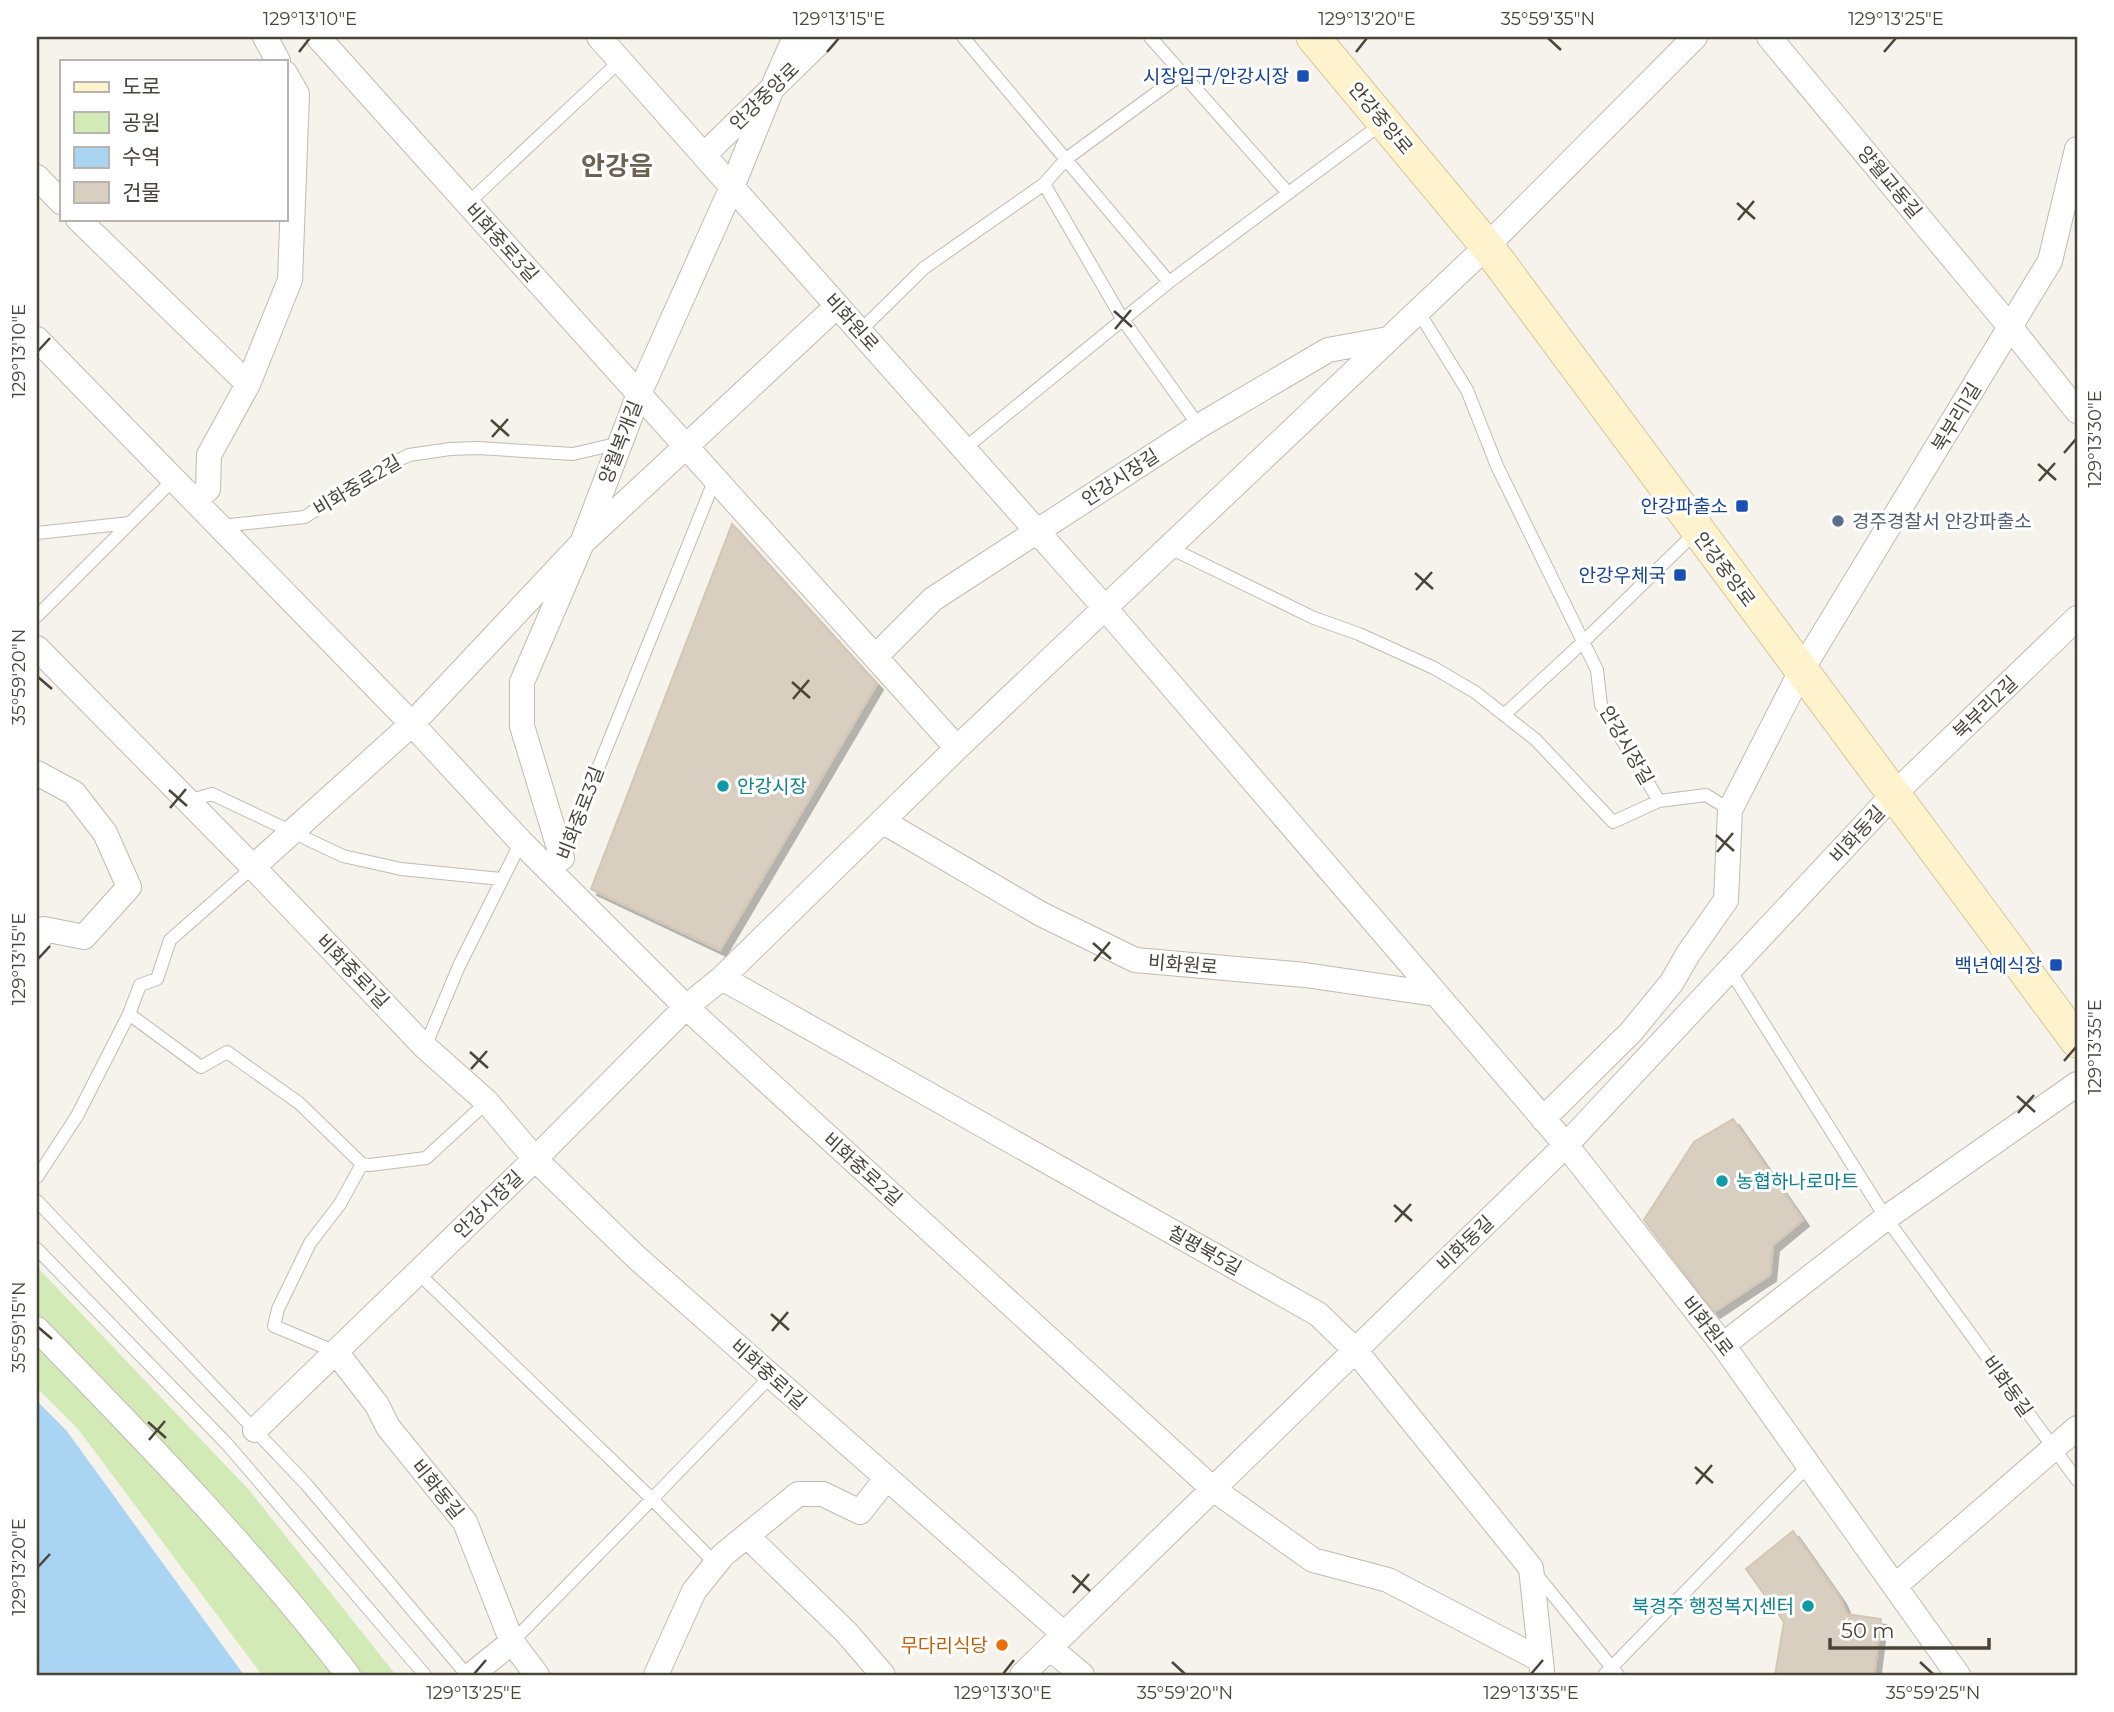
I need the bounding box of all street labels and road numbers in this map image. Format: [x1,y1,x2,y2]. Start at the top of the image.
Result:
street label: 안강중앙로 [725,58,804,135]
street label: 안강중앙로 [1344,77,1418,159]
street label: 양월교동길 [1853,141,1927,223]
street label: 비화중로3길 [460,198,543,286]
street label: 비화원로 [820,289,884,356]
street label: 북부리1길 [1927,378,1986,456]
street label: 양월복개길 [594,397,647,487]
street label: 안강시장길 [1077,444,1163,511]
street label: 비화중로2길 [309,450,405,521]
street label: 안강중앙로 [1689,527,1760,611]
street label: 북부리2길 [1948,671,2022,744]
street label: 안강시장길 [1595,702,1658,789]
street label: 비화중로3길 [552,763,609,863]
street label: 비화동길 [1825,801,1890,868]
street label: 비화중로1길 [312,929,394,1013]
street label: 비화원로 [1147,950,1219,979]
street label: 비화중로2길 [818,1128,907,1211]
street label: 안강시장길 [449,1166,528,1243]
street label: 비화동길 [1432,1211,1498,1276]
street label: 칠평북5길 [1164,1221,1246,1280]
street label: 비화원로 [1677,1292,1738,1361]
street label: 비화중로1길 [726,1334,811,1414]
street label: 비화동길 [1978,1351,2037,1421]
street label: 비화동길 [407,1455,469,1524]

